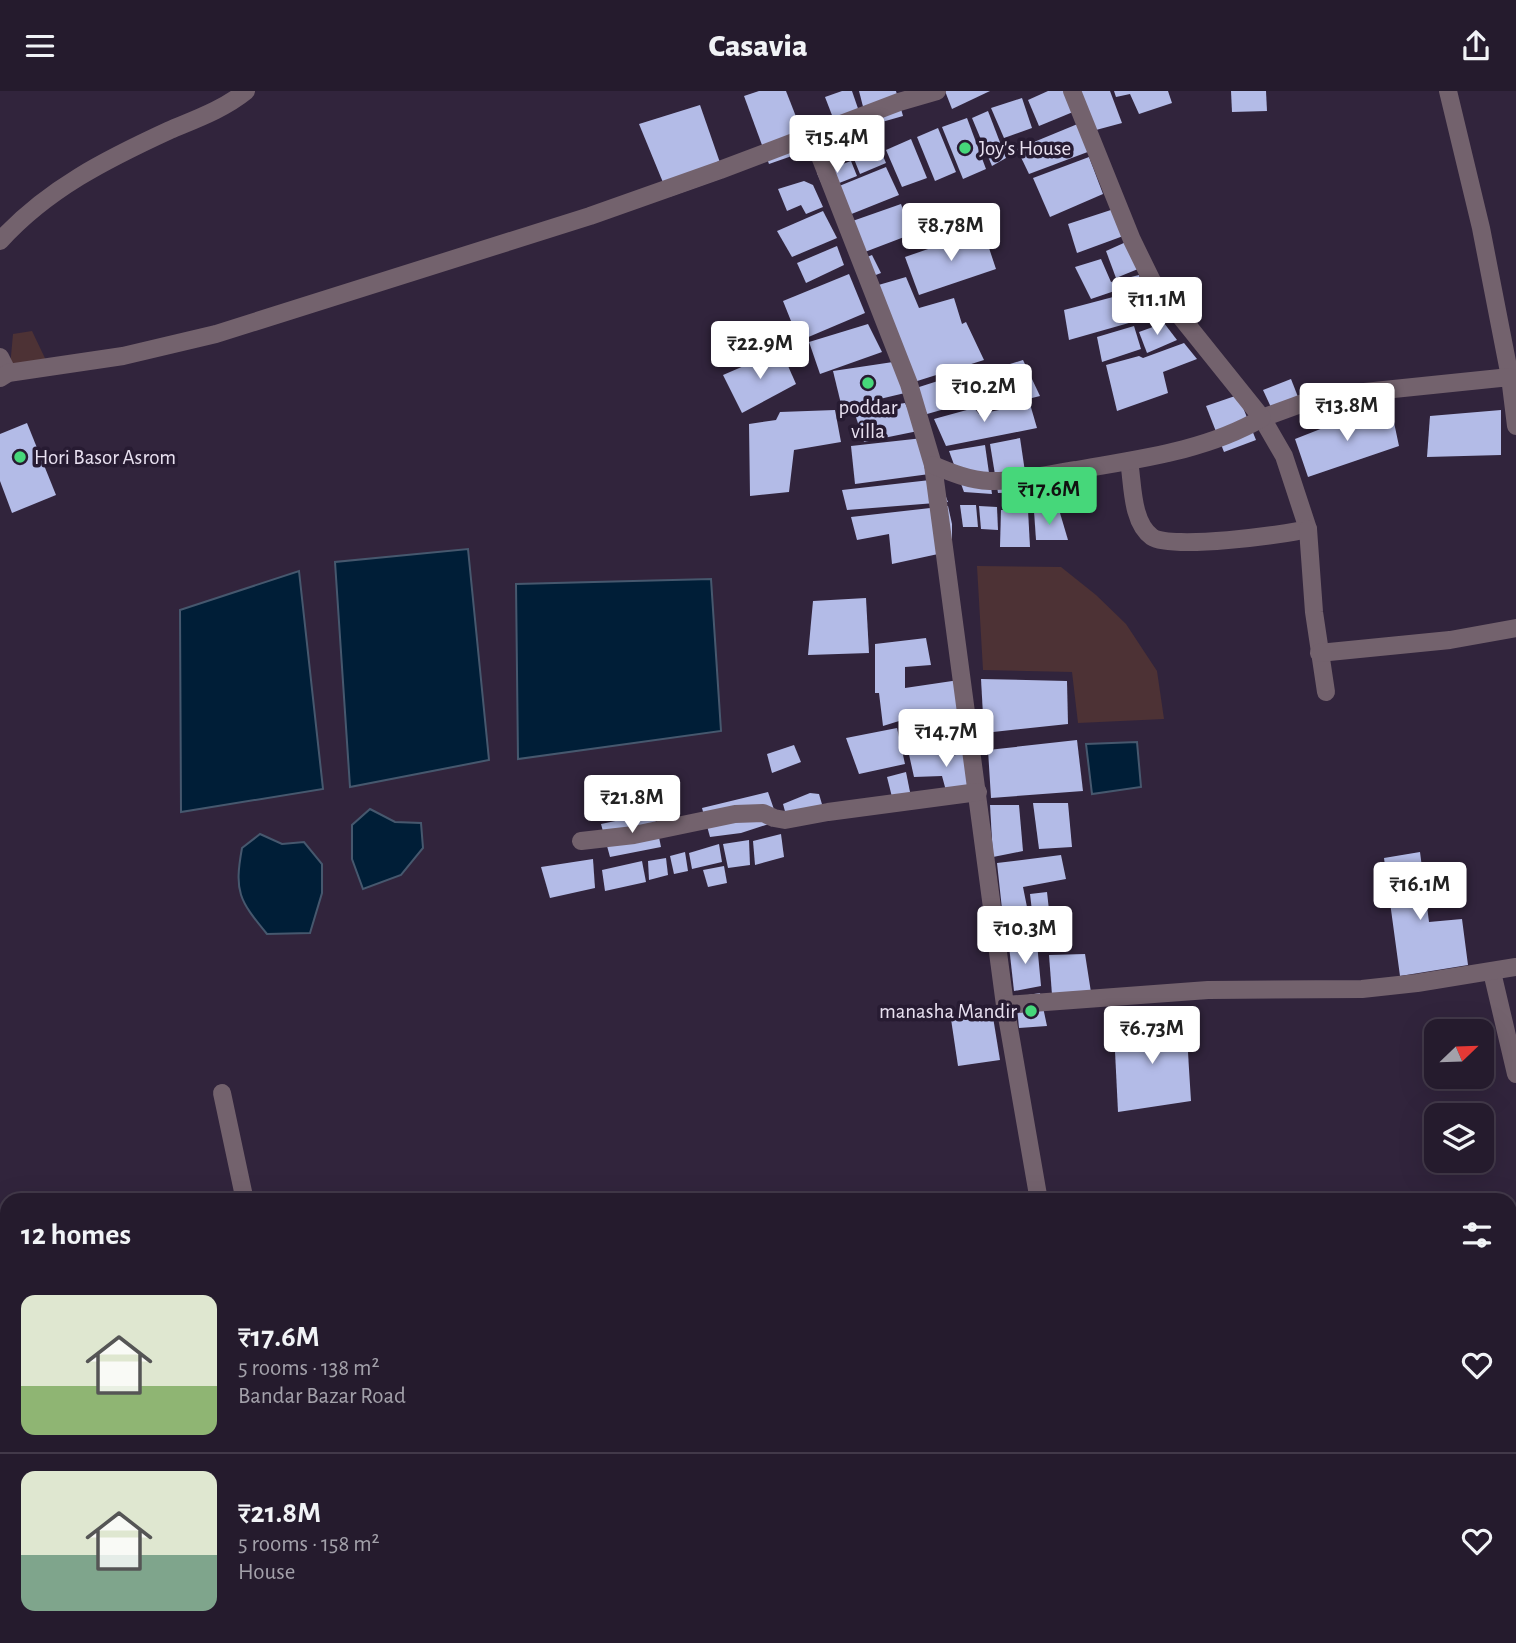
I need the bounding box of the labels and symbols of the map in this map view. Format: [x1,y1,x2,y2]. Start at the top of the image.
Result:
pin: ₹15.4M [780,115,894,175]
place label: Joy's House [979,138,1071,159]
marker: Joy's House [957,140,973,156]
pin: ₹8.78M [894,204,1008,263]
pin: ₹11.1M [1100,278,1214,337]
pin: ₹22.9M [703,321,817,381]
pin: ₹10.2M [927,365,1041,424]
marker: poddar villa [860,375,876,391]
pin: ₹13.8M [1290,383,1404,443]
place label: poddar villa [838,397,898,442]
place label: Hori Basor Asrom [34,447,176,468]
marker: Hori Basor Asrom [12,449,28,465]
pin: ₹17.6M [992,467,1106,527]
pin: ₹14.7M [889,709,1003,769]
pin: ₹21.8M [575,775,689,835]
pin: ₹16.1M [1363,863,1477,922]
pin: ₹10.3M [968,907,1082,966]
place label: manasha Mandir [879,1001,1017,1022]
marker: manasha Mandir [1023,1003,1039,1019]
pin: ₹6.73M [1095,1007,1209,1066]
north arrow [1424,1019,1494,1089]

